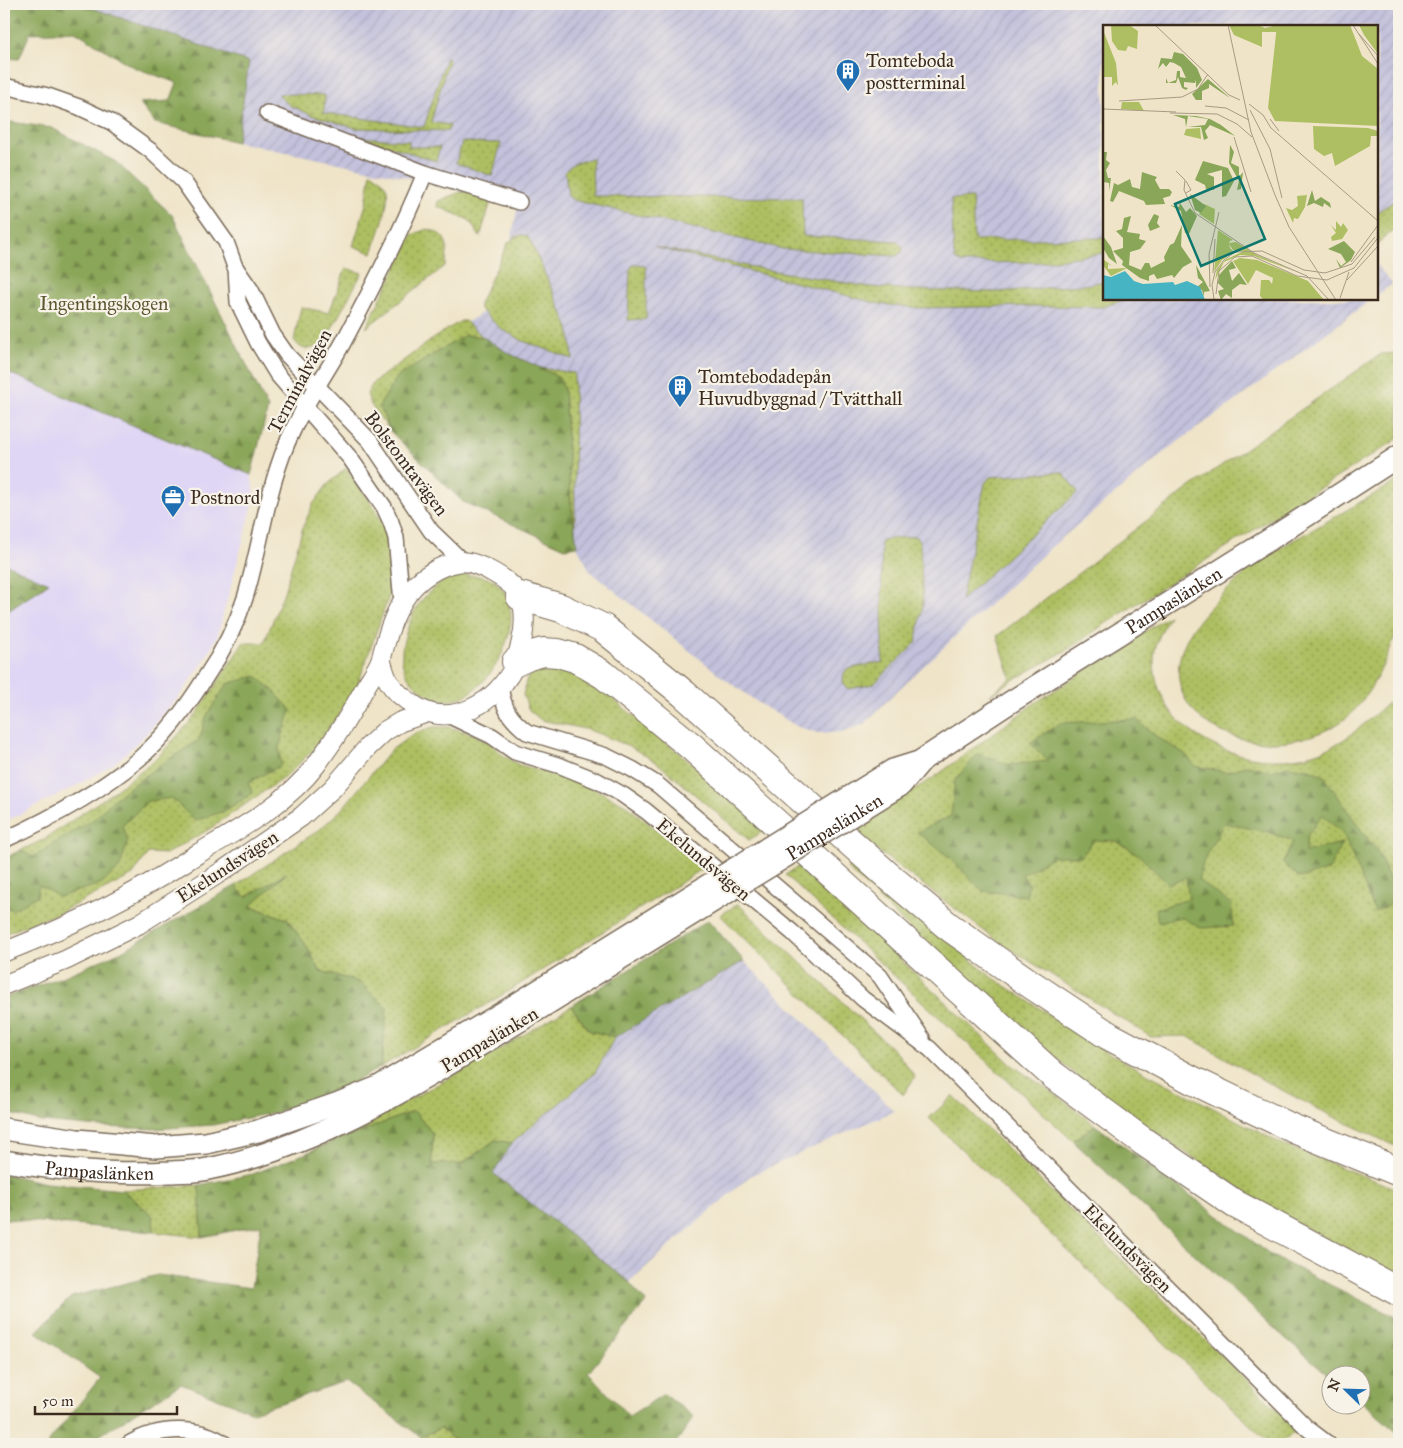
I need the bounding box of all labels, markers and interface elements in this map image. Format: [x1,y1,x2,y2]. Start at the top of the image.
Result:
inset map [1103,25,1378,300]
place label: Tomteboda postterminal [865,49,966,94]
building icon: Tomteboda postterminal [835,58,861,92]
park label: Ingentingskogen [40,292,168,316]
street label: Terminalvägen [262,325,337,438]
place label: Tomtebodadepån Huvudbyggnad / Tvätthall [698,365,903,411]
building icon: Tomtebodadepån Huvudbyggnad / Tvätthall [667,374,693,408]
street label: Bolstomtavägen [359,406,453,521]
office icon: Postnord [160,484,186,518]
place label: Postnord [190,486,261,509]
street label: Pampaslänken [1121,562,1226,639]
street label: Pampaslänken [782,788,887,865]
street label: Ekelundsvägen [651,813,756,906]
street label: Ekelundsvägen [172,825,283,909]
street label: Pampaslänken [436,1001,542,1077]
street label: Pampaslänken [43,1156,154,1185]
street label: Ekelundsvägen [1078,1199,1177,1298]
north arrow [1320,1366,1370,1416]
text: N [1324,1376,1345,1394]
scale bar [35,1383,178,1415]
text: 50 m [42,1392,74,1410]

